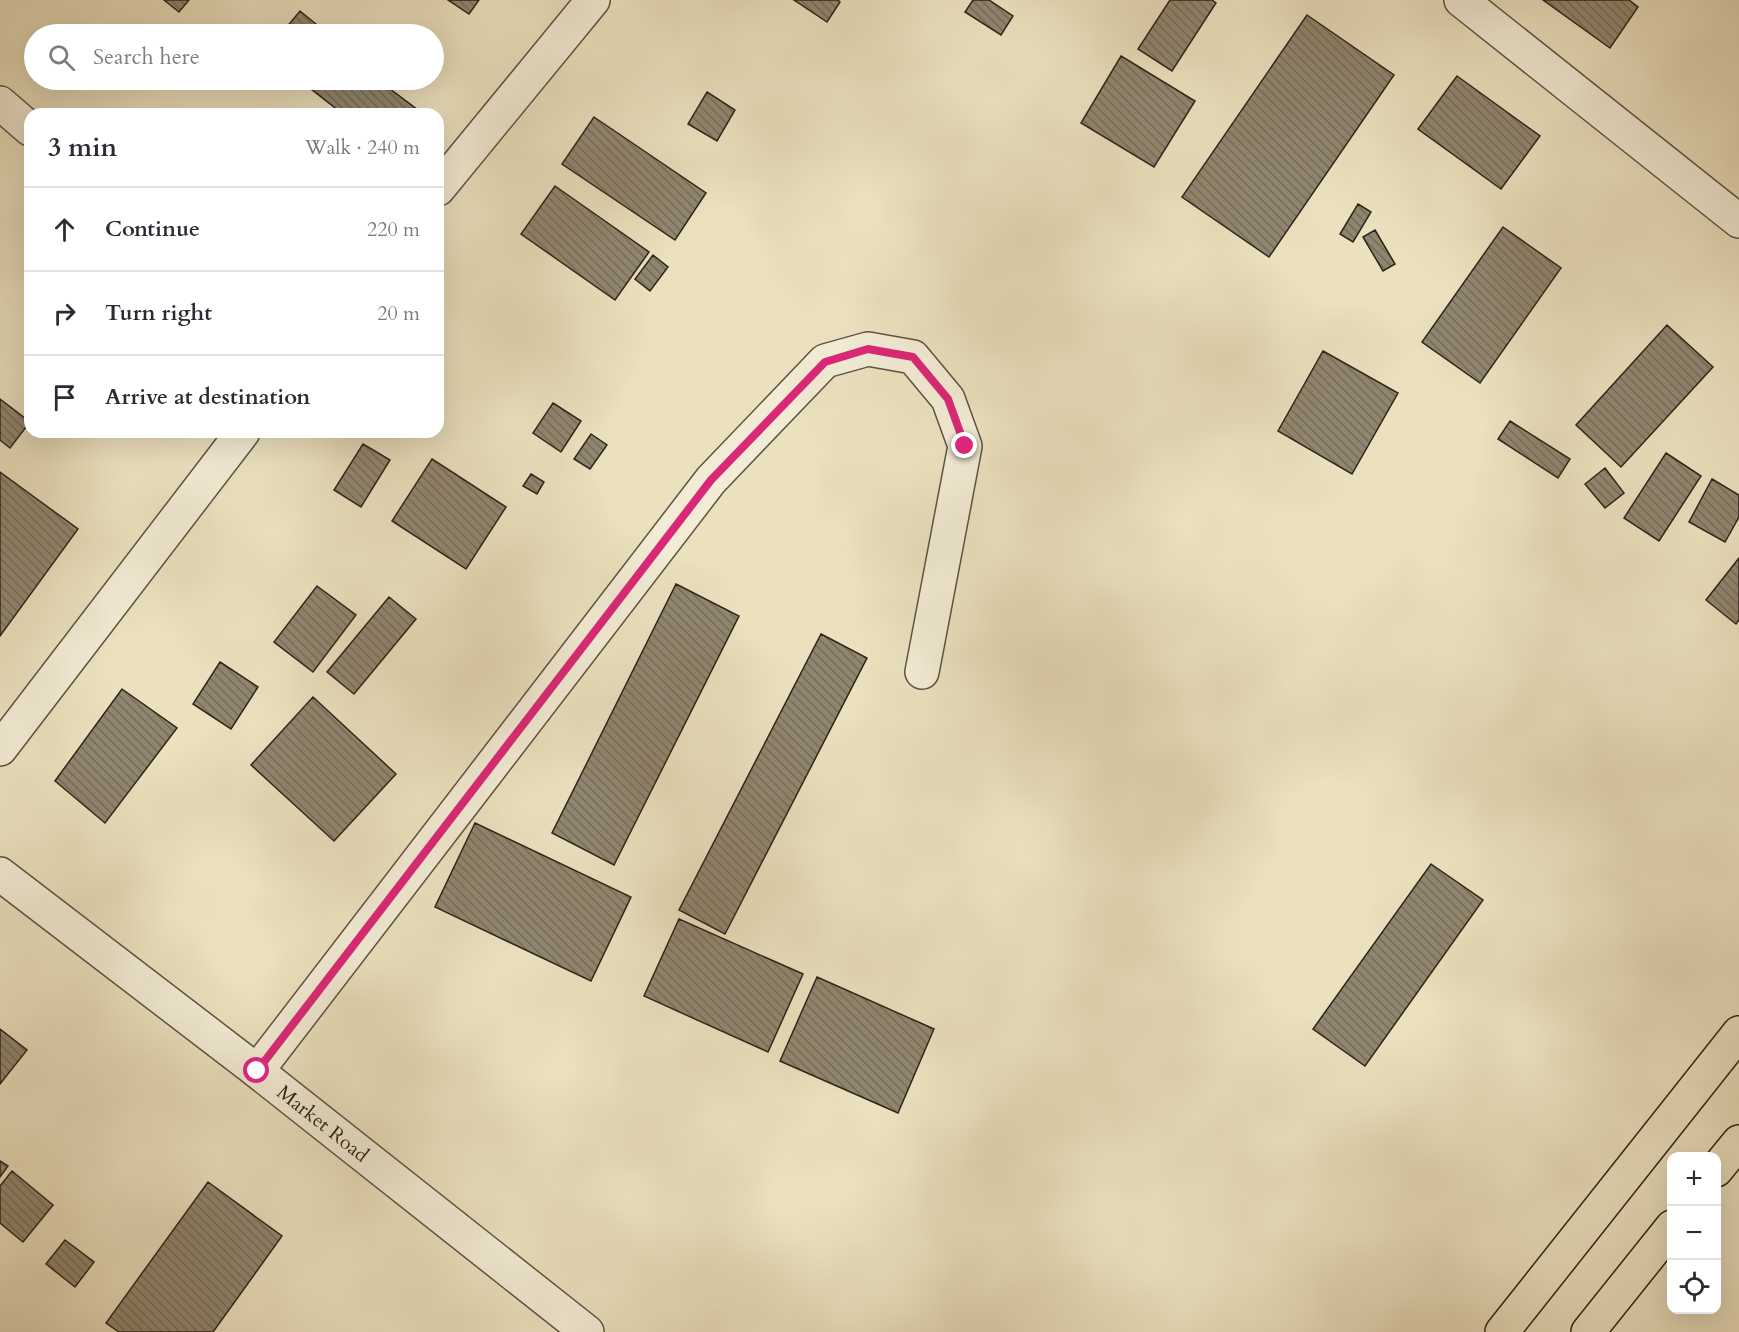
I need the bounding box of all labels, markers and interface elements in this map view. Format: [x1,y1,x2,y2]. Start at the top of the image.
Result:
search box [24,24,444,90]
icon: search [45,41,78,74]
text: Search here [93,42,200,72]
text: 3 min [48,130,117,165]
text: Walk · 240 m [305,134,420,161]
icon: ahead [48,213,81,246]
text: Continue [105,214,200,244]
text: 220 m [367,216,420,243]
icon: right [48,297,81,330]
text: Turn right [105,298,212,328]
text: 20 m [377,300,420,327]
icon: arrive [48,381,81,414]
text: Arrive at destination [105,382,310,412]
route end [951,432,977,458]
route start [243,1057,269,1083]
street label: Market Road [271,1079,375,1169]
map controls [1667,1152,1721,1314]
button: + [1667,1152,1721,1206]
button: − [1667,1206,1721,1260]
button: locate [1667,1260,1721,1314]

